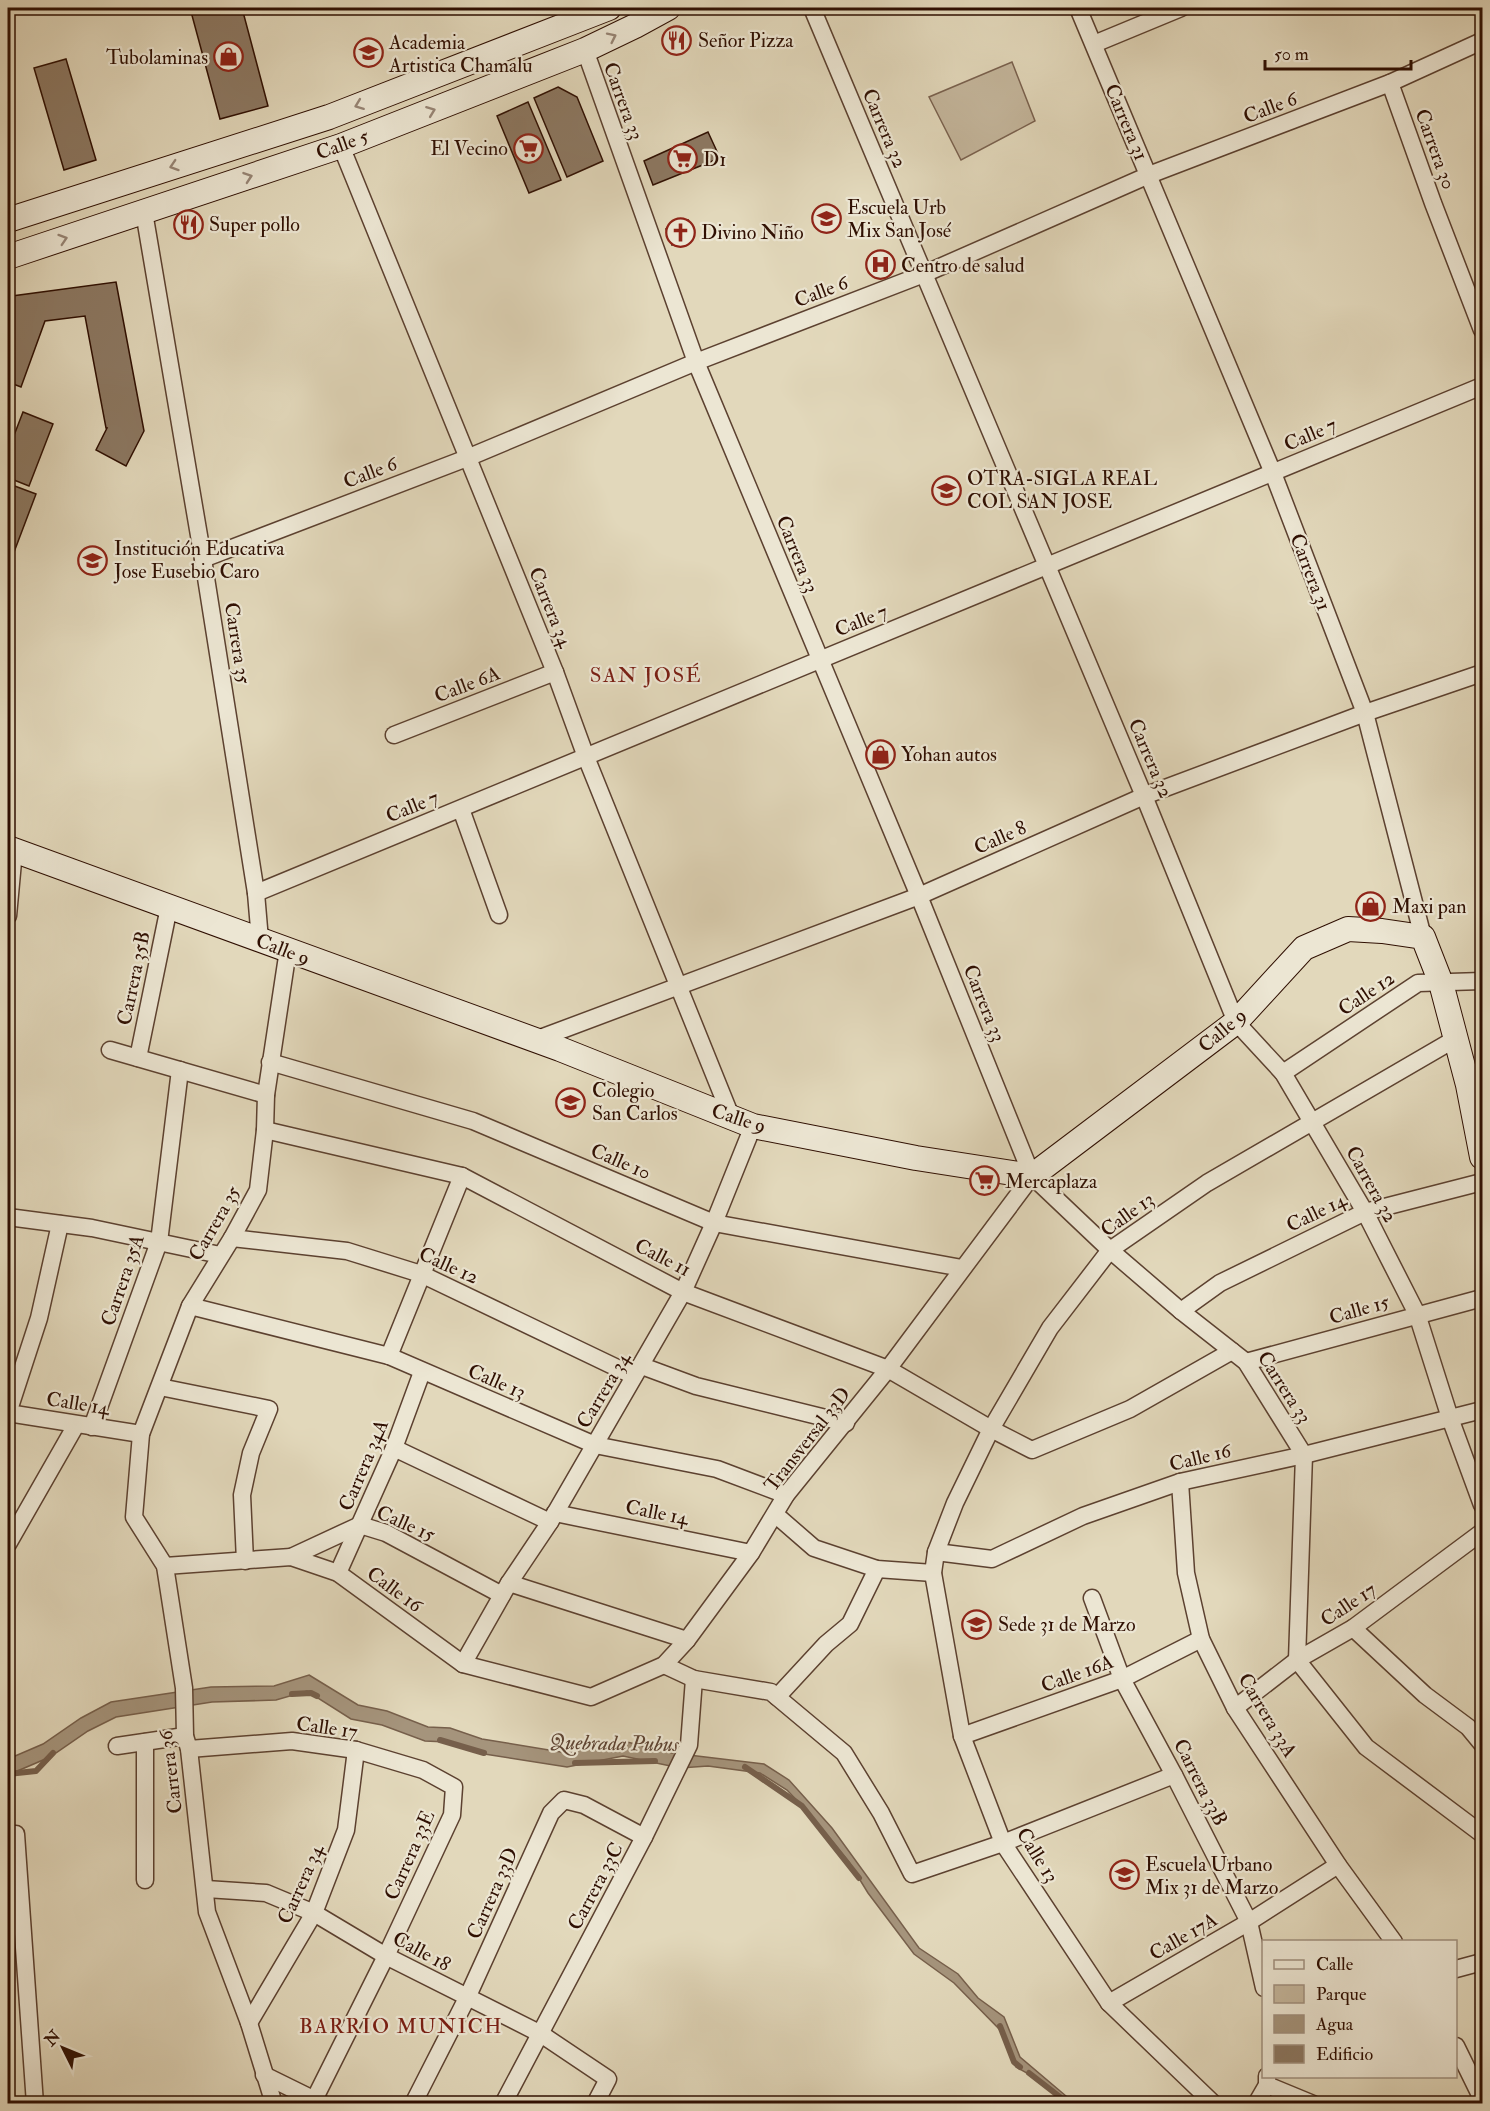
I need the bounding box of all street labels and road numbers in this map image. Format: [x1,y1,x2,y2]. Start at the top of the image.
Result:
street label: Carrera 33 [598,59,649,144]
street label: Carrera 31 [1099,80,1154,164]
street label: Carrera 32 [857,85,912,172]
street label: Calle 6 [1240,86,1301,129]
street label: Carrera 30 [1409,106,1462,193]
street label: Calle 5 [312,123,372,166]
street label: Calle 6 [791,270,852,313]
street label: Calle 7 [1280,412,1340,457]
street label: Calle 6 [340,451,401,494]
street label: Carrera 33 [771,512,824,597]
street label: Carrera 31 [1284,530,1337,614]
street label: Carrera 34 [523,563,578,652]
street label: Calle 7 [831,599,891,642]
street label: Carrera 35 [219,600,256,686]
street label: Calle 6A [431,660,504,708]
street label: Carrera 32 [1123,715,1178,802]
street label: Calle 7 [382,785,442,828]
street label: Calle 8 [970,815,1030,860]
street label: Calle 9 [252,928,313,971]
street label: Carrera 35B [111,929,156,1027]
street label: Carrera 33 [958,961,1011,1046]
street label: Calle 12 [1333,965,1399,1021]
street label: Calle 9 [1193,1003,1252,1058]
street label: Calle 9 [708,1098,769,1139]
street label: Calle 10 [587,1138,655,1185]
street label: Carrera 32 [1340,1142,1403,1227]
street label: Carrera 35 [183,1181,246,1265]
street label: Calle 13 [1096,1187,1159,1242]
street label: Calle 14 [1282,1187,1351,1238]
street label: Carrera 35A [95,1231,150,1329]
street label: Calle 11 [630,1233,695,1282]
street label: Calle 12 [415,1241,483,1290]
street label: Calle 15 [1326,1289,1392,1330]
street label: Carrera 33 [1252,1346,1317,1428]
street label: Carrera 34 [571,1347,636,1433]
street label: Calle 13 [464,1358,529,1405]
street label: Transversal 33D [759,1382,856,1497]
street label: Calle 14 [45,1386,112,1421]
street label: Carrera 34A [333,1415,394,1515]
street label: Calle 16 [1167,1438,1234,1477]
street label: Calle 14 [623,1494,692,1531]
street label: Calle 15 [373,1500,439,1547]
street label: Calle 16 [362,1561,428,1618]
street label: Calle 17 [1316,1577,1381,1632]
street label: Calle 16A [1037,1649,1117,1698]
street label: Carrera 33A [1233,1669,1303,1762]
street label: Calle 17 [295,1711,359,1744]
street label: Carrera 36 [153,1728,188,1815]
street label: Carrera 33B [1168,1735,1233,1830]
street label: Carrera 33E [379,1806,440,1904]
street label: Calle 13 [1011,1823,1064,1887]
street label: Carrera 33C [562,1838,629,1934]
street label: Carrera 34 [272,1840,330,1928]
street label: Carrera 33D [461,1844,524,1943]
street label: Calle 17A [1145,1907,1222,1966]
street label: Calle 18 [388,1926,455,1977]

